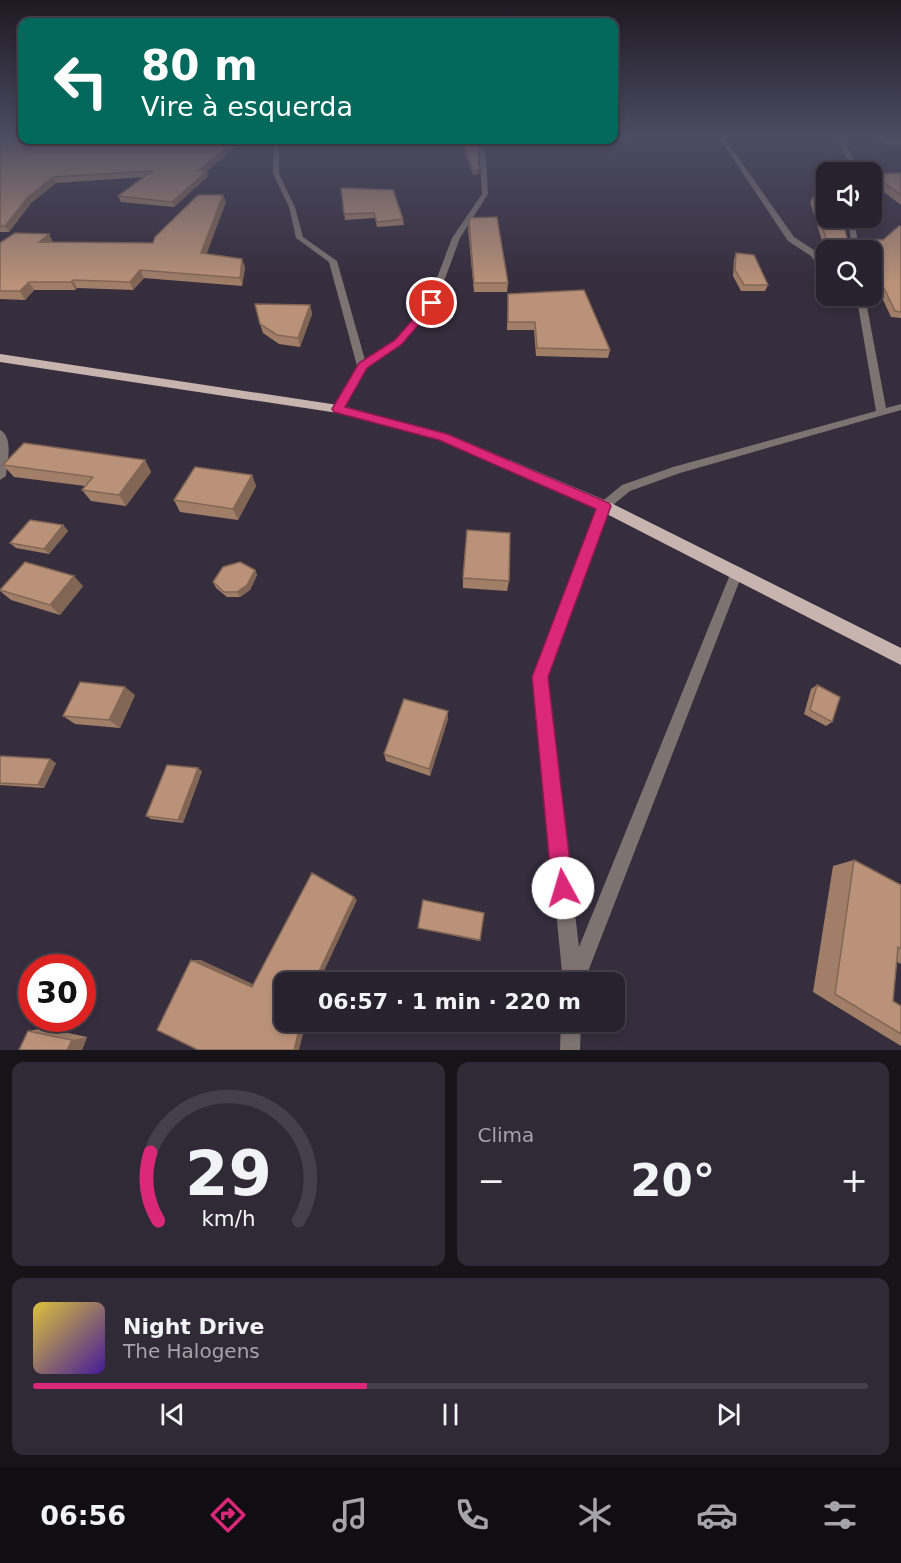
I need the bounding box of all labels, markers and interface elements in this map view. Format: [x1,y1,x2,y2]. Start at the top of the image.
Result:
text: 80 m [141,41,258,90]
icon: left [42,42,120,120]
text: Vire à esquerda [141,91,353,122]
map controls [816,162,882,306]
button: sound [816,162,882,228]
button: search [816,240,882,306]
pin [406,277,457,328]
icon: arrive [415,286,448,319]
position arrow [531,856,595,920]
speed limit sign: 30 [18,954,96,1032]
text: 06:57 · 1 min · 220 m [318,989,581,1014]
text: Clima [478,1123,534,1147]
text: 29 [185,1137,272,1210]
text: 20° [630,1154,715,1207]
text: − [478,1161,505,1200]
text: + [840,1161,868,1200]
text: km/h [201,1206,255,1231]
text: Night Drive [123,1314,264,1339]
text: The Halogens [123,1339,260,1363]
icon: previous [156,1398,189,1431]
icon: pause [434,1398,467,1431]
icon: next [712,1398,745,1431]
icon: directions [207,1494,249,1536]
icon: music [329,1494,371,1536]
icon: phone [451,1494,493,1536]
icon: climate [574,1494,616,1536]
icon: car [696,1494,738,1536]
icon: filters [819,1494,861,1536]
text: 06:56 [40,1500,126,1531]

